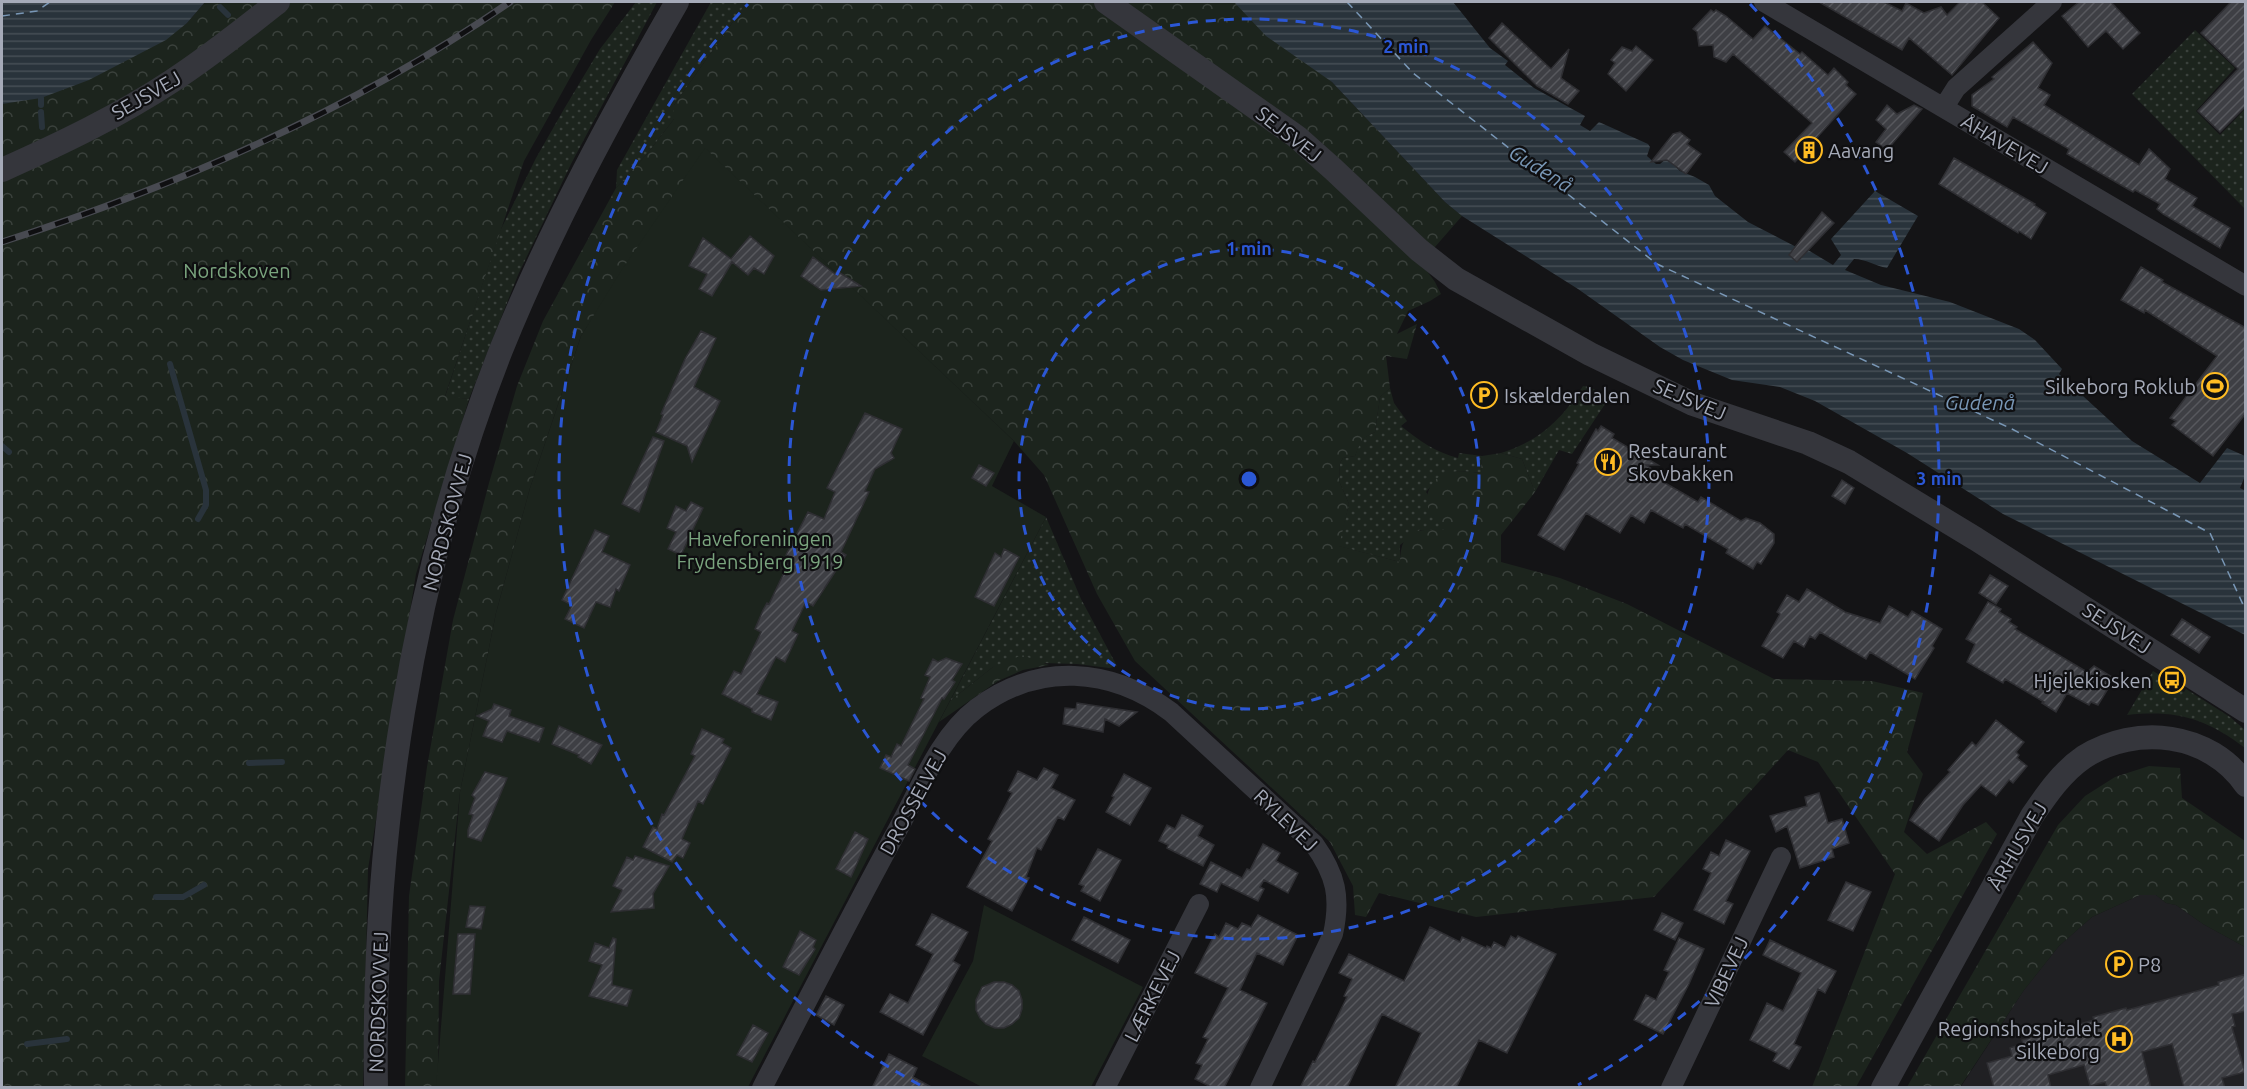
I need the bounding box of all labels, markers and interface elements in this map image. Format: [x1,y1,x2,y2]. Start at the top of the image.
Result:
text: 2 min [1383,36,1429,56]
street label: SEJSVEJ [107,66,185,124]
street label: SEJSVEJ [1252,101,1326,167]
street label: ÅHAVEVEJ [1958,109,2052,179]
building icon: Aavang [1794,135,1824,165]
water label: Gudenå [1505,139,1577,197]
place label: Aavang [1828,139,1894,162]
text: 1 min [1226,238,1272,258]
park label: Nordskoven [183,259,291,282]
sports icon: Silkeborg Roklub [2200,371,2230,401]
street label: SEJSVEJ [1650,373,1730,425]
place label: Silkeborg Roklub [2045,375,2196,398]
parking icon: Iskælderdalen [1469,380,1499,410]
place label: Iskælderdalen [1504,384,1630,407]
water label: Gudenå [1945,390,2015,414]
place label: Restaurant Skovbakken [1628,439,1734,485]
restaurant icon: Restaurant Skovbakken [1593,447,1623,477]
street label: NORDSKOVVEJ [418,451,476,593]
text: 3 min [1916,468,1962,488]
centre of rings [1239,469,1259,489]
park label: Haveforeningen Frydensbjerg 1919 [677,527,844,573]
street label: SEJSVEJ [2079,598,2155,658]
bus stop icon: Hjejlekiosken [2157,665,2187,695]
place label: Hjejlekiosken [2033,669,2152,692]
street label: DROSSELVEJ [875,745,951,859]
street label: RYLEVEJ [1249,784,1323,856]
street label: ÅRHUSVEJ [1983,798,2051,894]
street label: NORDSKOVVEJ [364,931,392,1073]
street label: VIBEVEJ [1700,933,1752,1011]
street label: LÆRKEVEJ [1119,947,1185,1045]
parking icon: P8 [2104,949,2134,979]
place label: P8 [2138,953,2161,976]
place label: Regionshospitalet Silkeborg [1938,1017,2100,1063]
hospital icon: Regionshospitalet Silkeborg [2104,1024,2134,1054]

